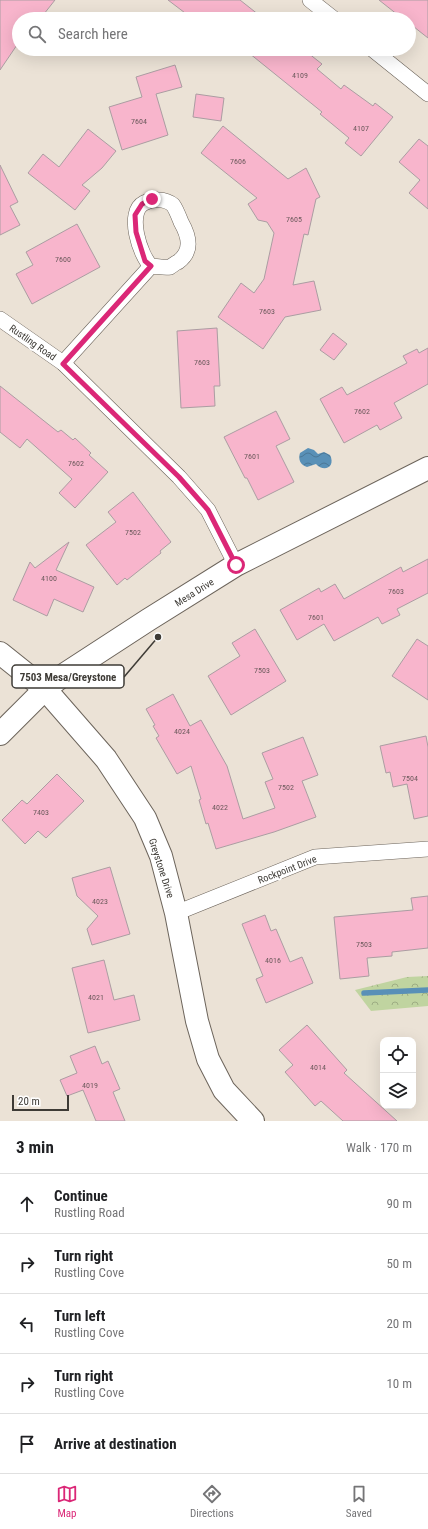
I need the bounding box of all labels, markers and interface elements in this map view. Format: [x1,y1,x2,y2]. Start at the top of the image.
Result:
search box [12,12,416,56]
icon: search [26,23,48,45]
text: Search here [58,25,128,43]
house number: 4109 [292,71,308,80]
house number: 7604 [131,117,147,126]
house number: 4107 [353,124,369,133]
house number: 7606 [230,157,246,166]
route end [143,190,161,208]
house number: 7605 [286,215,302,224]
house number: 7600 [55,255,71,264]
house number: 7603 [259,307,275,316]
street label: Rustling Road [7,322,58,363]
house number: 7603 [194,358,210,367]
house number: 7602 [354,407,370,416]
house number: 7601 [244,452,260,461]
house number: 7602 [68,459,84,468]
house number: 7502 [125,528,141,537]
route start [227,556,245,574]
house number: 4100 [41,574,57,583]
street label: Mesa Drive [173,576,216,609]
house number: 7603 [388,587,404,596]
house number: 7601 [308,613,324,622]
callout: 7503 Mesa/Greystone [12,665,124,688]
house number: 7503 [254,666,270,675]
text: 7503 Mesa/Greystone [20,671,116,684]
house number: 4024 [174,727,190,736]
house number: 7504 [402,774,418,783]
house number: 7502 [278,783,294,792]
house number: 4022 [212,803,228,812]
house number: 7403 [33,808,49,817]
street label: Greystone Drive [147,837,176,900]
street label: Rockpoint Drive [256,853,318,886]
house number: 4023 [92,897,108,906]
house number: 7503 [356,940,372,949]
house number: 4016 [265,956,281,965]
house number: 4021 [88,993,104,1002]
map controls [380,1037,416,1109]
button: locate [380,1037,416,1073]
house number: 4014 [310,1063,326,1072]
button: layers [380,1073,416,1109]
house number: 4019 [82,1081,98,1090]
scale bar [12,1093,69,1112]
text: 20 m [18,1095,40,1108]
text: 3 min [16,1137,54,1157]
text: Walk · 170 m [346,1140,412,1155]
text: Continue [54,1187,108,1205]
icon: ahead [16,1193,38,1215]
text: 90 m [386,1196,412,1211]
text: Rustling Road [54,1205,125,1220]
text: Turn right [54,1247,113,1265]
icon: right [16,1253,38,1275]
text: 50 m [386,1256,412,1271]
text: Rustling Cove [54,1265,124,1280]
text: Turn left [54,1307,105,1325]
icon: left [16,1313,38,1335]
text: 20 m [386,1316,412,1331]
text: Rustling Cove [54,1325,124,1340]
text: Turn right [54,1367,113,1385]
icon: right [16,1373,38,1395]
text: 10 m [386,1376,412,1391]
text: Rustling Cove [54,1385,124,1400]
icon: arrive [16,1433,38,1455]
text: Arrive at destination [54,1435,177,1453]
tab: Map [56,1483,78,1520]
tab: Directions [190,1483,234,1520]
tab: Saved [346,1483,372,1520]

